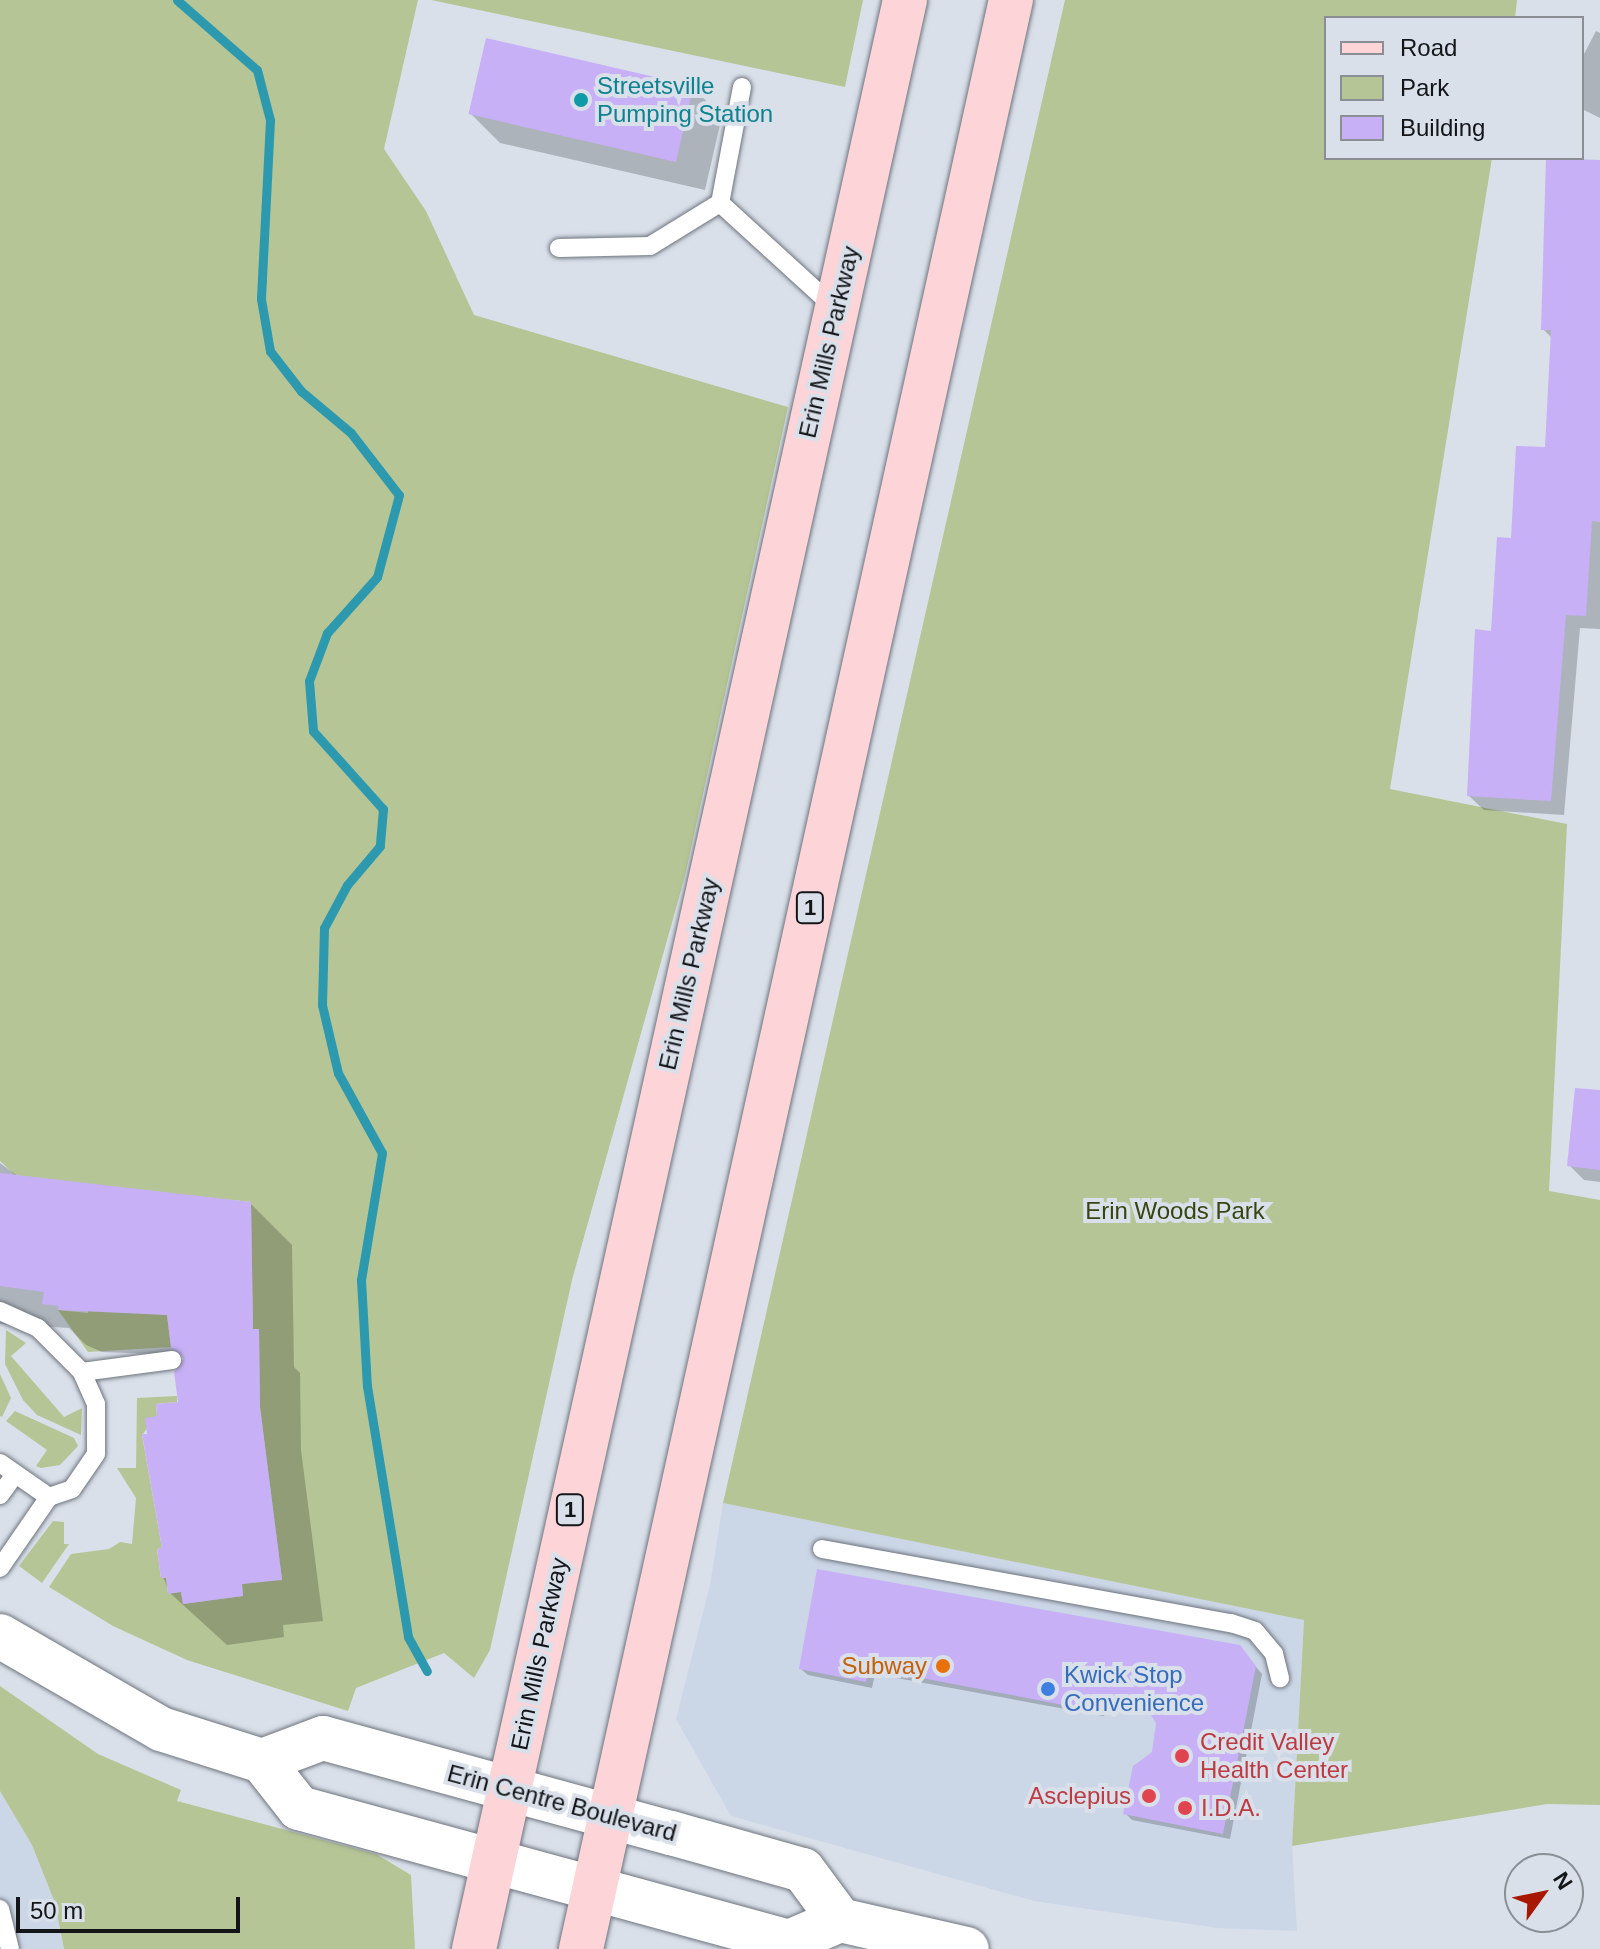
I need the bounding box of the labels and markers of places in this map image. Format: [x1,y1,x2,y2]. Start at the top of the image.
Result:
place label: Streetsville Pumping Station [597,72,773,128]
marker: Streetsville Pumping Station [572,91,590,109]
place label: Subway [842,1652,927,1680]
marker: Subway [934,1657,952,1675]
place label: Kwick Stop Convenience [1064,1661,1204,1717]
marker: Kwick Stop Convenience [1039,1680,1057,1698]
place label: Credit Valley Health Center [1200,1728,1348,1784]
marker: Credit Valley Health Center [1171,1745,1193,1767]
place label: Asclepius [1028,1782,1131,1810]
marker: Asclepius [1138,1785,1160,1807]
place label: I.D.A. [1201,1794,1261,1822]
marker: I.D.A. [1176,1799,1194,1817]

